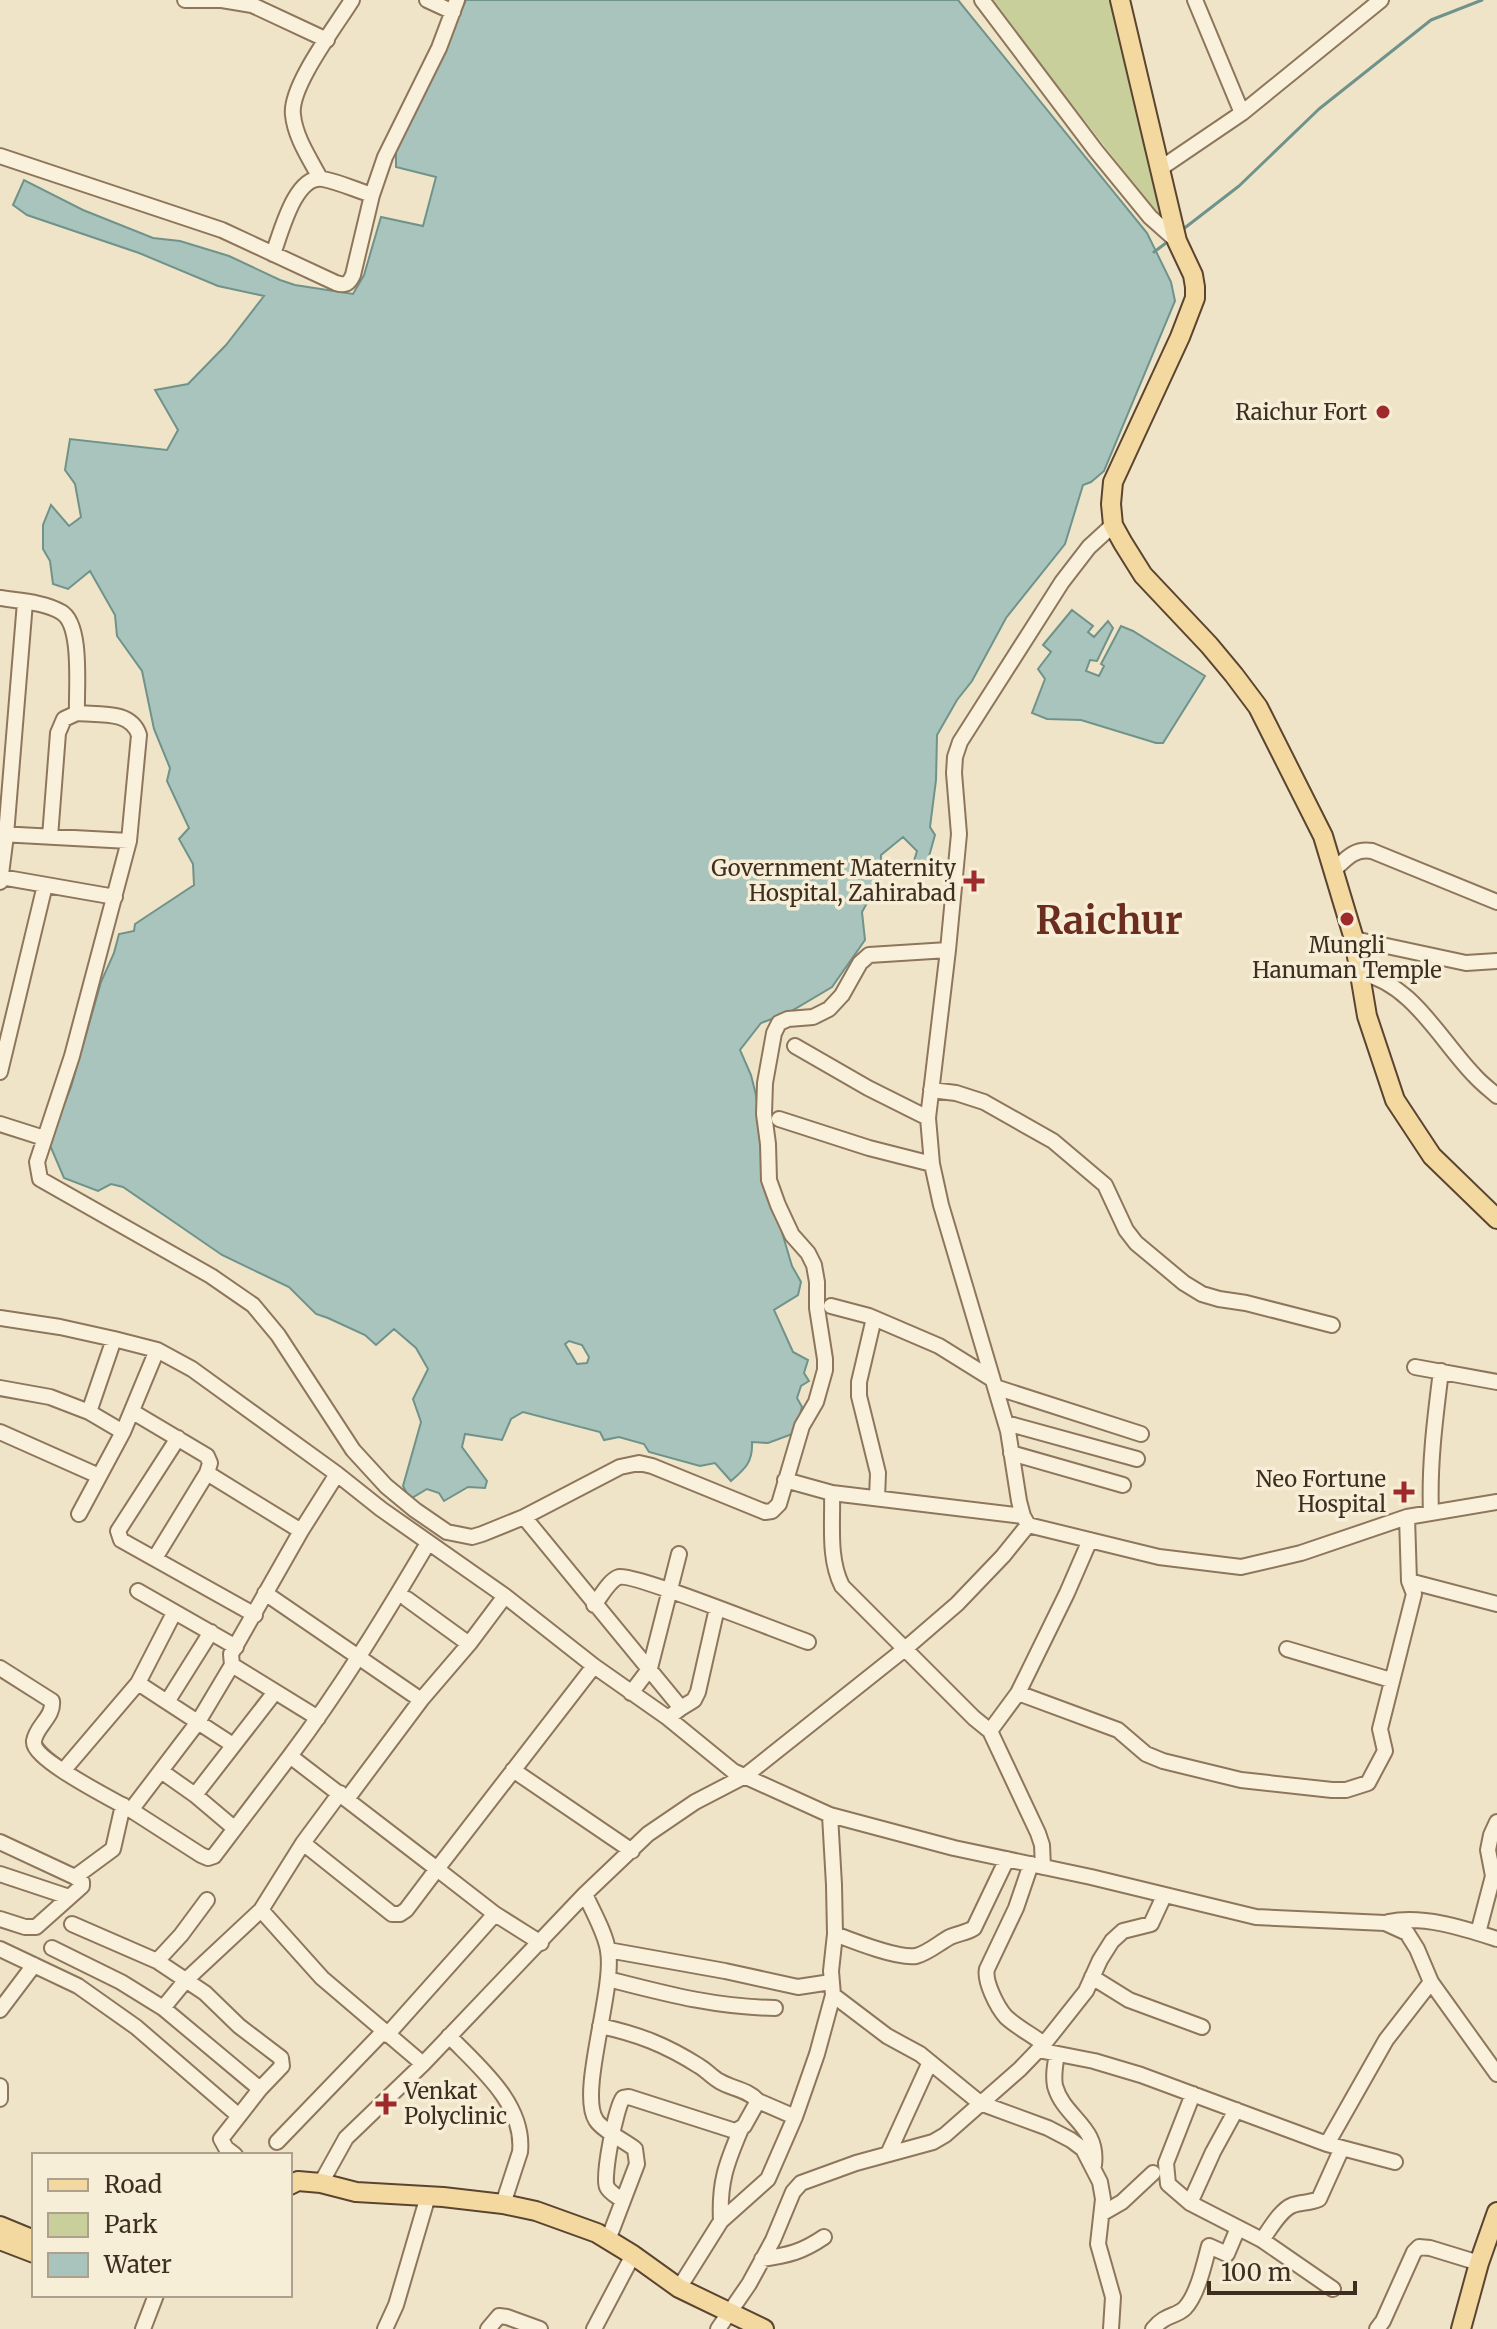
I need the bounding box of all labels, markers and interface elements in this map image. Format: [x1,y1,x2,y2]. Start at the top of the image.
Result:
place label: Raichur Fort [1235,398,1367,426]
marker: Raichur Fort [1374,403,1392,421]
place label: Government Maternity Hospital, Zahirabad [711,854,956,907]
marker: Government Maternity Hospital, Zahirabad [963,870,985,892]
district label: Raichur [1035,897,1183,944]
marker: Mungli Hanuman Temple [1338,910,1356,928]
place label: Mungli Hanuman Temple [1252,931,1442,984]
place label: Neo Fortune Hospital [1256,1465,1386,1518]
marker: Neo Fortune Hospital [1393,1481,1415,1503]
place label: Venkat Polyclinic [403,2077,507,2130]
marker: Venkat Polyclinic [375,2093,397,2115]
legend [32,2153,292,2297]
text: Road [104,2169,162,2200]
text: Park [104,2209,158,2240]
scale bar [1209,2245,1355,2295]
text: Water [103,2249,172,2280]
text: 100 m [1221,2257,1292,2288]

